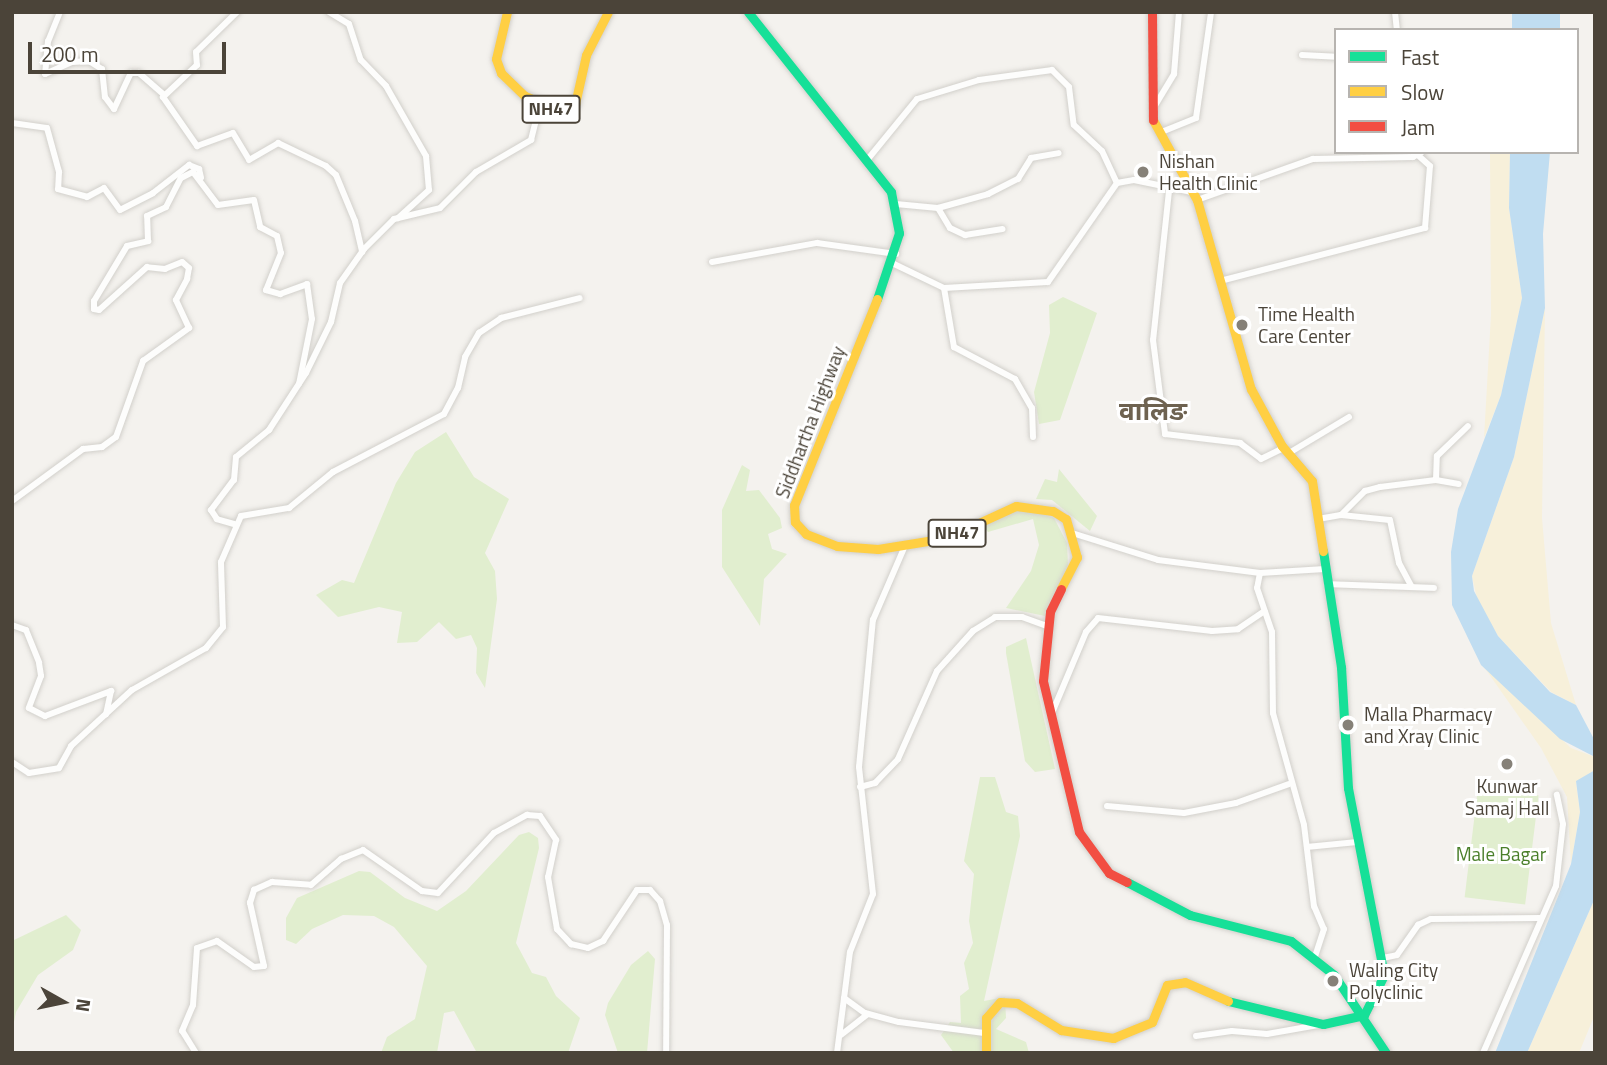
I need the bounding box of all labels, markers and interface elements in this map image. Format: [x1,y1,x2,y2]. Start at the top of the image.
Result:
scale bar [32,28,229,72]
legend [1334,28,1579,154]
text: 200 m [41,38,98,70]
text: Fast [1401,41,1439,73]
text: Slow [1401,76,1444,108]
road number: NH47 [521,94,581,124]
text: Jam [1401,111,1435,143]
place label: Nishan Health Clinic [1159,150,1258,194]
marker: Nishan Health Clinic [1133,162,1153,182]
place label: Time Health Care Center [1258,303,1355,347]
marker: Time Health Care Center [1232,315,1252,335]
street label: Siddhartha Highway [770,343,850,501]
district label: वालिङ [1119,395,1187,427]
road number: NH47 [927,518,987,548]
place label: Malla Pharmacy and Xray Clinic [1364,703,1492,747]
marker: Malla Pharmacy and Xray Clinic [1338,715,1358,735]
marker: Kunwar Samaj Hall [1499,756,1515,772]
place label: Kunwar Samaj Hall [1465,775,1549,819]
park label: Male Bagar [1456,843,1546,865]
place label: Waling City Polyclinic [1349,959,1438,1003]
north arrow [28,967,98,1037]
marker: Waling City Polyclinic [1323,971,1343,991]
text: N [69,997,100,1014]

